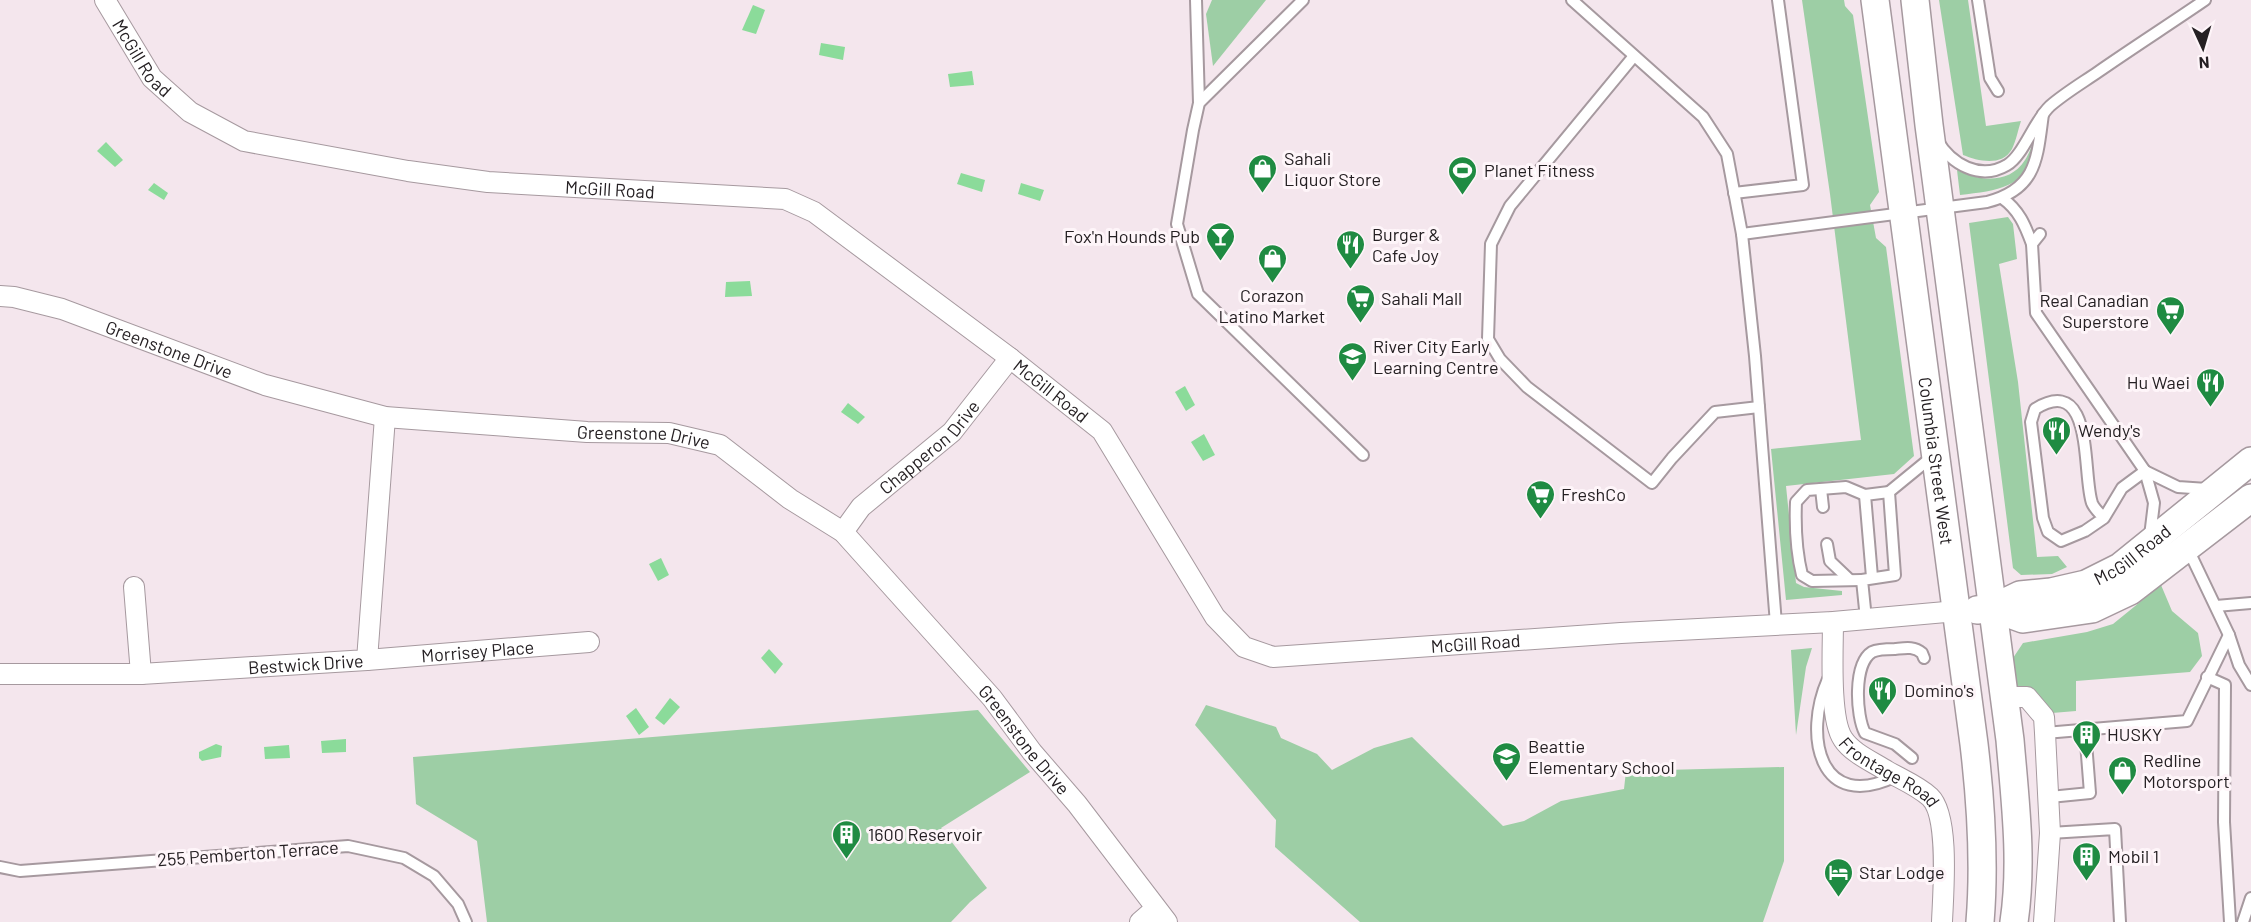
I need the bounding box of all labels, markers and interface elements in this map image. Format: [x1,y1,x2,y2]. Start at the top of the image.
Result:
street label: McGill Road [108,15,176,101]
north arrow [2173,18,2233,78]
text: N [2198,54,2210,73]
place label: Sahali Liquor Store [1284,147,1381,190]
shop icon: Sahali Liquor Store [1247,152,1279,194]
sports icon: Planet Fitness [1447,154,1479,196]
place label: Planet Fitness [1484,159,1595,181]
street label: McGill Road [565,175,655,203]
bar icon: Fox'n Hounds Pub [1205,220,1237,262]
place label: Burger & Cafe Joy [1372,223,1440,266]
place label: Fox'n Hounds Pub [1064,225,1200,247]
restaurant icon: Burger & Cafe Joy [1335,228,1367,270]
shop icon: Corazon Latino Market [1256,242,1288,284]
supermarket icon: Sahali Mall [1344,282,1376,324]
place label: Corazon Latino Market [1219,284,1325,327]
place label: Sahali Mall [1381,287,1462,309]
place label: Real Canadian Superstore [2039,289,2149,332]
supermarket icon: Real Canadian Superstore [2154,294,2186,336]
street label: Greenstone Drive [103,315,236,383]
place label: River City Early Learning Centre [1373,335,1499,378]
school or university icon: River City Early Learning Centre [1336,340,1368,382]
street label: McGill Road [1009,354,1093,427]
restaurant icon: Hu Waei [2195,366,2227,408]
place label: Hu Waei [2127,371,2190,393]
street label: Columbia Street West [1914,376,1958,546]
street label: Chapperon Drive [875,396,984,498]
restaurant icon: Wendy's [2041,414,2073,456]
place label: Wendy's [2078,419,2141,441]
street label: Greenstone Drive [576,420,712,453]
supermarket icon: FreshCo [1524,478,1556,520]
place label: FreshCo [1561,483,1626,505]
street label: McGill Road [2090,520,2175,589]
street label: McGill Road [1430,629,1521,657]
street label: Morrisey Place [420,635,535,667]
street label: Bestwick Drive [247,649,364,678]
restaurant icon: Domino's [1867,674,1899,716]
place label: Domino's [1904,679,1974,701]
street label: Greenstone Drive [974,680,1075,799]
building icon: HUSKY [2070,718,2102,760]
place label: HUSKY [2107,723,2162,745]
street label: Frontage Road [1835,732,1945,811]
place label: Beattie Elementary School [1528,735,1675,778]
school or university icon: Beattie Elementary School [1491,740,1523,782]
place label: Redline Motorsport [2143,749,2230,792]
shop icon: Redline Motorsport [2106,754,2138,796]
building icon: 1600 Reservoir [831,818,863,860]
place label: 1600 Reservoir [868,823,983,845]
street label: 255 Pemberton Terrace [157,836,339,870]
building icon: Mobil 1 [2071,840,2103,882]
place label: Mobil 1 [2108,845,2159,867]
hotel icon: Star Lodge [1822,856,1854,898]
place label: Star Lodge [1859,861,1945,883]

